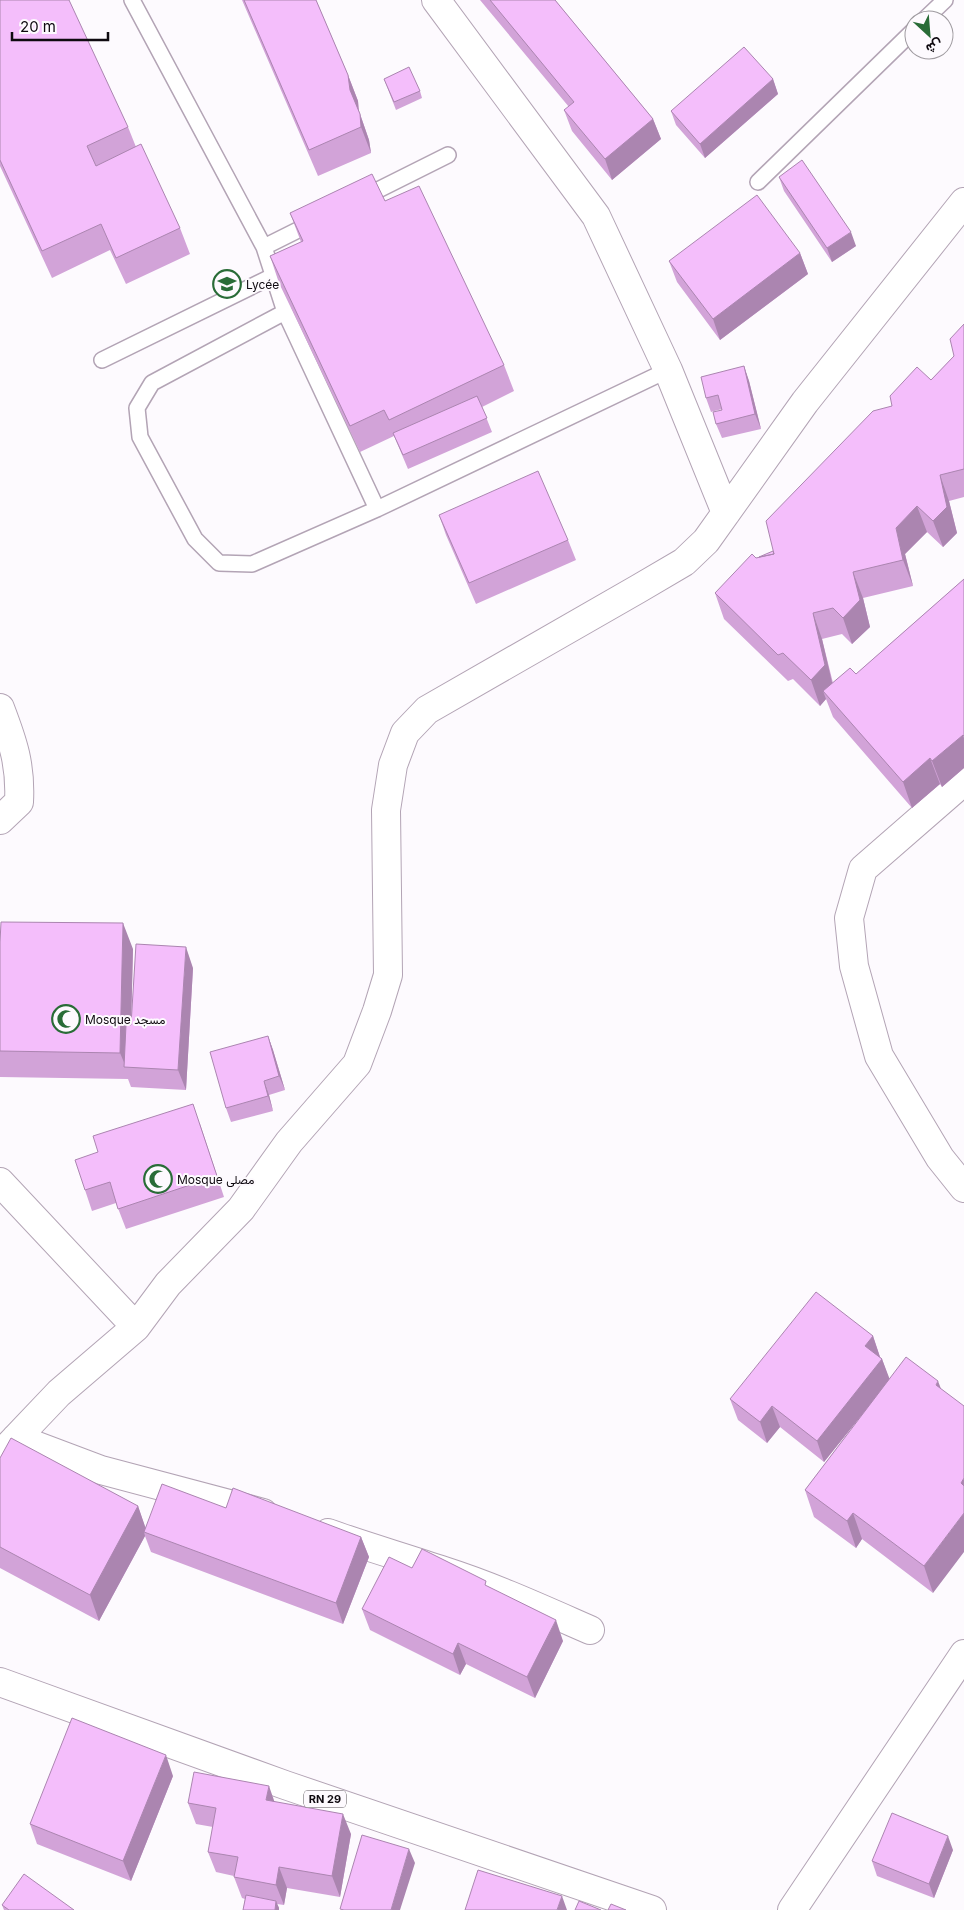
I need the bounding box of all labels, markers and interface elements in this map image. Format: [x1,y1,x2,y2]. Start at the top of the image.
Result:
scale bar [12,10,109,42]
north arrow [904,10,954,60]
text: 20 m [20,17,56,36]
text: ش [923,35,946,59]
school or university icon: Lycée [212,269,242,299]
place label: Lycée [246,277,279,292]
mosque icon: Mosque مسجد [51,1004,81,1034]
place label: Mosque مسجد [85,1012,165,1027]
mosque icon: Mosque مصلى [143,1164,173,1194]
place label: Mosque مصلى [177,1172,255,1188]
road number: RN 29 [304,1790,346,1808]

